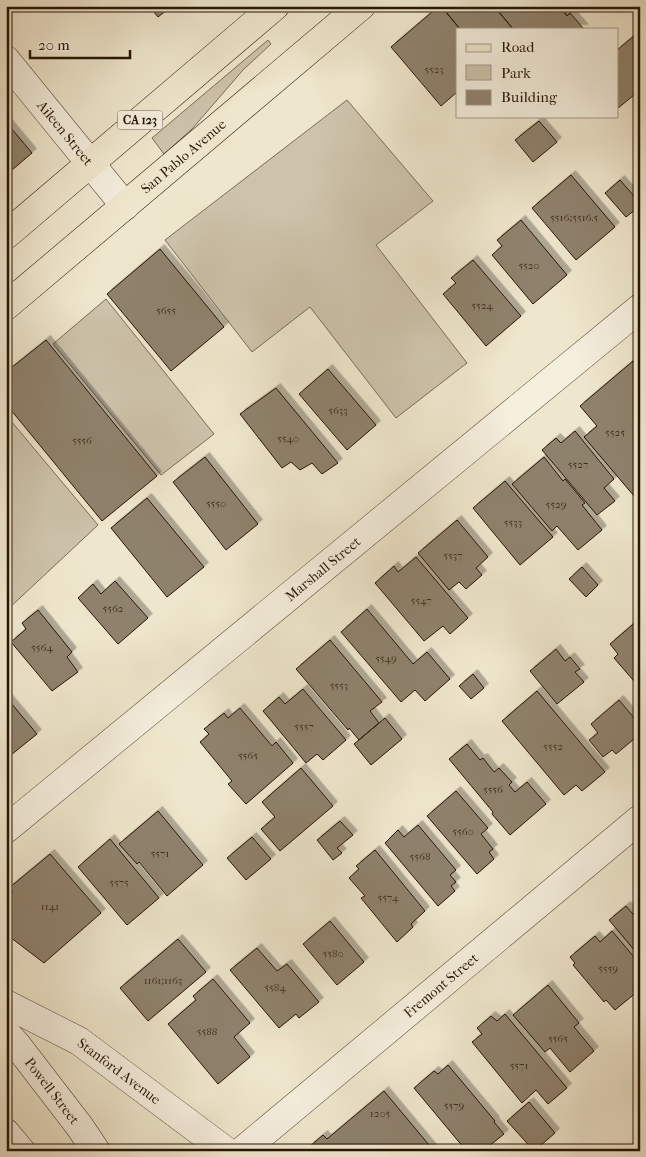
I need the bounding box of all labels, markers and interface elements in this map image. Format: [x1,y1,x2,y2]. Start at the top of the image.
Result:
scale bar [30,28,130,60]
legend [456,28,618,118]
text: 20 m [38,36,70,54]
text: Road [501,38,535,56]
house number: 5523 [424,63,444,76]
text: Park [501,64,531,82]
text: Building [501,88,558,106]
street label: Aileen Street [33,96,97,169]
road number: CA 123 [118,110,162,130]
street label: San Pablo Avenue [138,116,230,197]
house number: 5516;5516.5 [550,211,598,224]
house number: 5520 [518,259,540,272]
house number: 5524 [471,299,493,312]
house number: 5655 [156,304,176,317]
house number: 5633 [328,404,348,417]
house number: 5525 [605,426,625,439]
house number: 5540 [277,432,299,445]
house number: 5556 [72,434,92,447]
house number: 5527 [568,458,588,471]
house number: 5550 [206,497,226,510]
house number: 5529 [546,498,567,511]
house number: 5533 [504,516,522,529]
street label: Marshall Street [282,533,364,605]
house number: 5537 [443,549,463,562]
house number: 5547 [411,594,431,607]
house number: 5562 [102,602,124,615]
house number: 5564 [31,641,53,654]
house number: 5549 [375,652,397,665]
house number: 5553 [330,679,348,692]
house number: 5557 [294,720,314,733]
house number: 5552 [543,740,563,753]
house number: 5565 [238,749,258,762]
house number: 5556 [483,783,503,796]
house number: 5560 [452,825,474,838]
house number: 5571 [151,847,169,860]
house number: 5568 [410,850,430,863]
house number: 5575 [109,876,129,889]
house number: 5574 [378,891,399,904]
house number: 1141 [41,900,59,913]
house number: 5580 [322,947,344,960]
street label: Fremont Street [400,949,482,1021]
house number: 5559 [598,962,618,975]
house number: 1161;1163 [144,974,182,987]
house number: 5584 [264,981,286,994]
house number: 5588 [197,1025,217,1038]
house number: 5565 [548,1032,568,1045]
street label: Stanford Avenue [74,1035,164,1108]
street label: Powell Street [21,1054,83,1128]
house number: 5571 [510,1059,528,1072]
house number: 5579 [444,1099,464,1112]
house number: 1205 [370,1107,390,1120]

